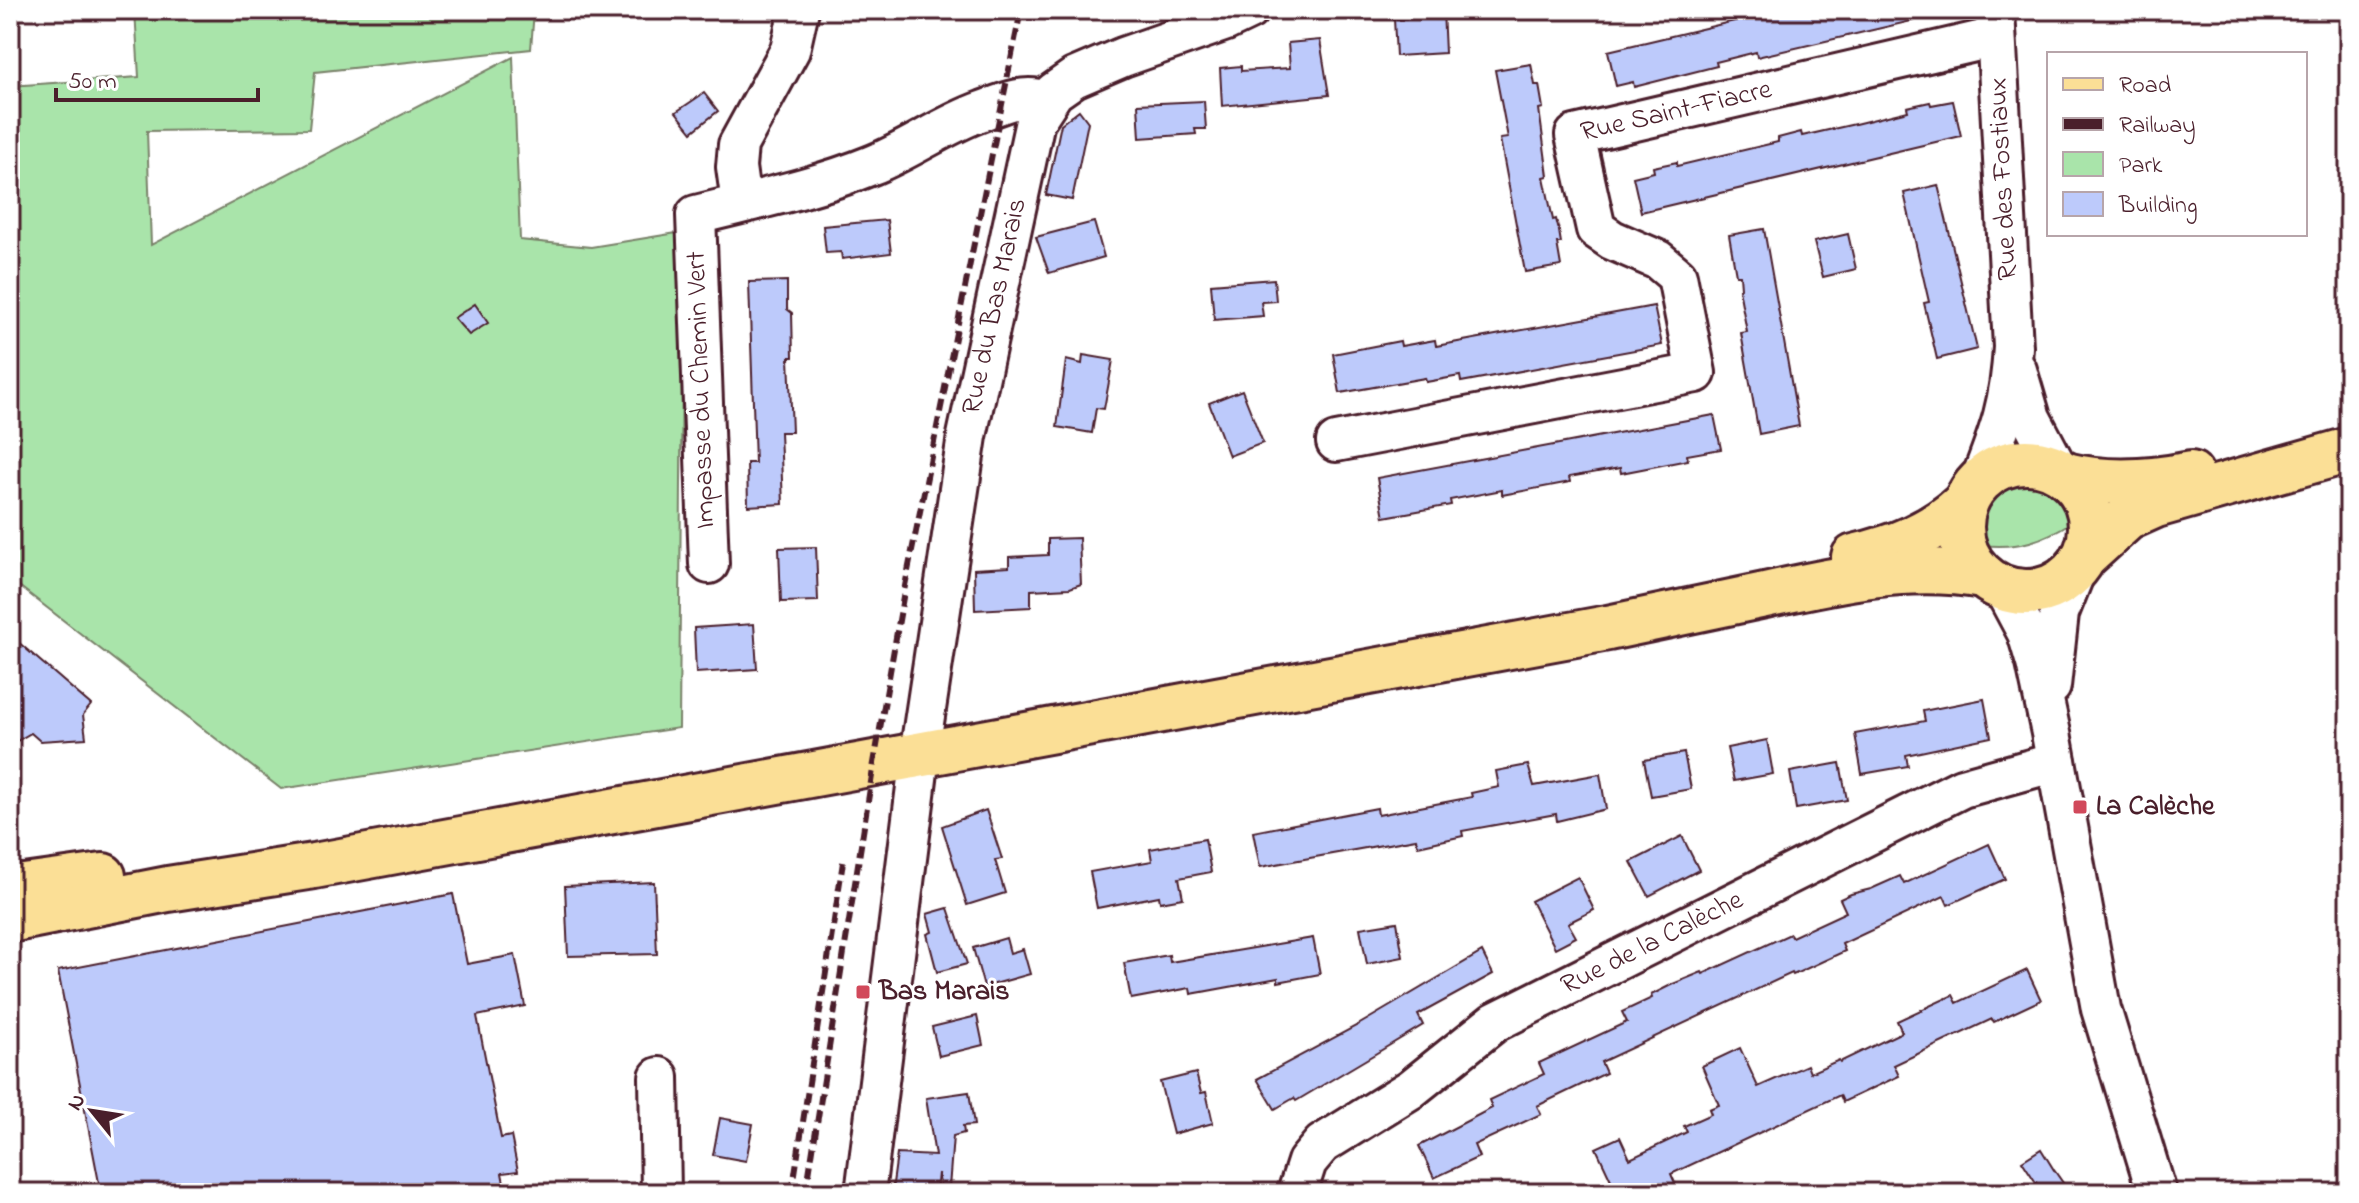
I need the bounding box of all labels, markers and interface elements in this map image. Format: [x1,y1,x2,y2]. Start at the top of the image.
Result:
scale bar [56,52,258,102]
legend [2047,52,2307,236]
text: 50 m [68,65,117,100]
street label: Rue Saint-Fiacre [1577,69,1776,154]
text: Road [2119,69,2172,104]
street label: Rue des Fostiaux [1978,77,2030,281]
text: Railway [2119,109,2196,145]
text: Park [2119,149,2163,184]
text: Building [2118,189,2198,224]
street label: Rue du Bas Marais [952,194,1038,418]
street label: Impasse du Chemin Vert [677,250,727,530]
place label: La Calèche [2096,787,2216,828]
marker: La Calèche [2071,798,2089,816]
street label: Rue de la Calèche [1554,880,1751,1006]
place label: Bas Marais [877,972,1009,1013]
marker: Bas Marais [854,983,872,1001]
north arrow [52,1071,132,1151]
text: N [60,1088,95,1117]

